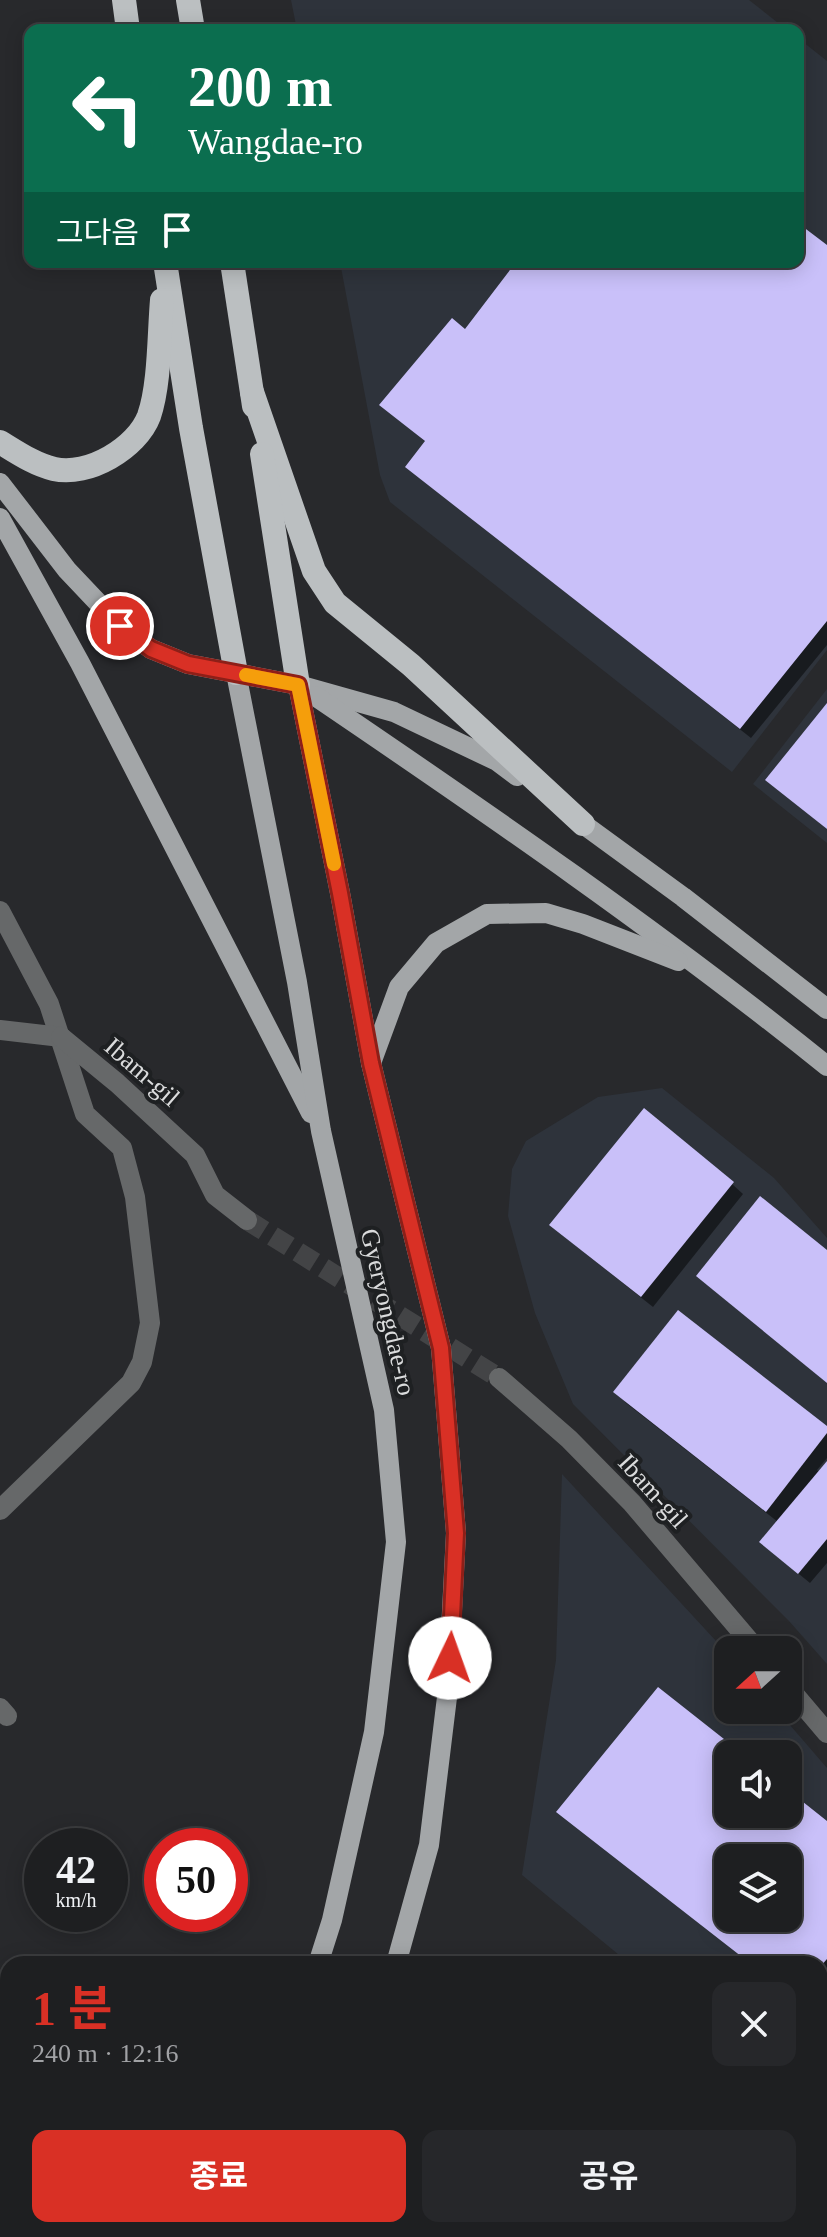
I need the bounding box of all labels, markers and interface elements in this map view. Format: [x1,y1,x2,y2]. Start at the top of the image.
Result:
icon: left [56,56,160,160]
text: 200 m [188,56,333,118]
text: Wangdae-ro [188,122,363,162]
icon: arrive [155,208,199,252]
text: 그다음 [56,216,139,249]
pin [86,592,154,660]
icon: arrive [98,604,142,648]
street label: Ibam-gil [99,1032,185,1112]
street label: Gyeryongdae-ro [355,1226,421,1398]
street label: Ibam-gil [612,1448,694,1534]
position arrow [408,1616,492,1700]
north arrow [714,1636,802,1724]
map controls [714,1636,802,1932]
button: sound [714,1740,802,1828]
speed limit sign: 50 [144,1828,248,1932]
button: layers [714,1844,802,1932]
text: 42 [56,1847,96,1892]
text: km/h [55,1889,97,1911]
text: 1 분 [32,1982,112,2035]
button: close [712,1982,796,2066]
text: 240 m · 12:16 [32,2039,179,2068]
button: 종료 [32,2130,406,2222]
button: 공유 [422,2130,796,2222]

